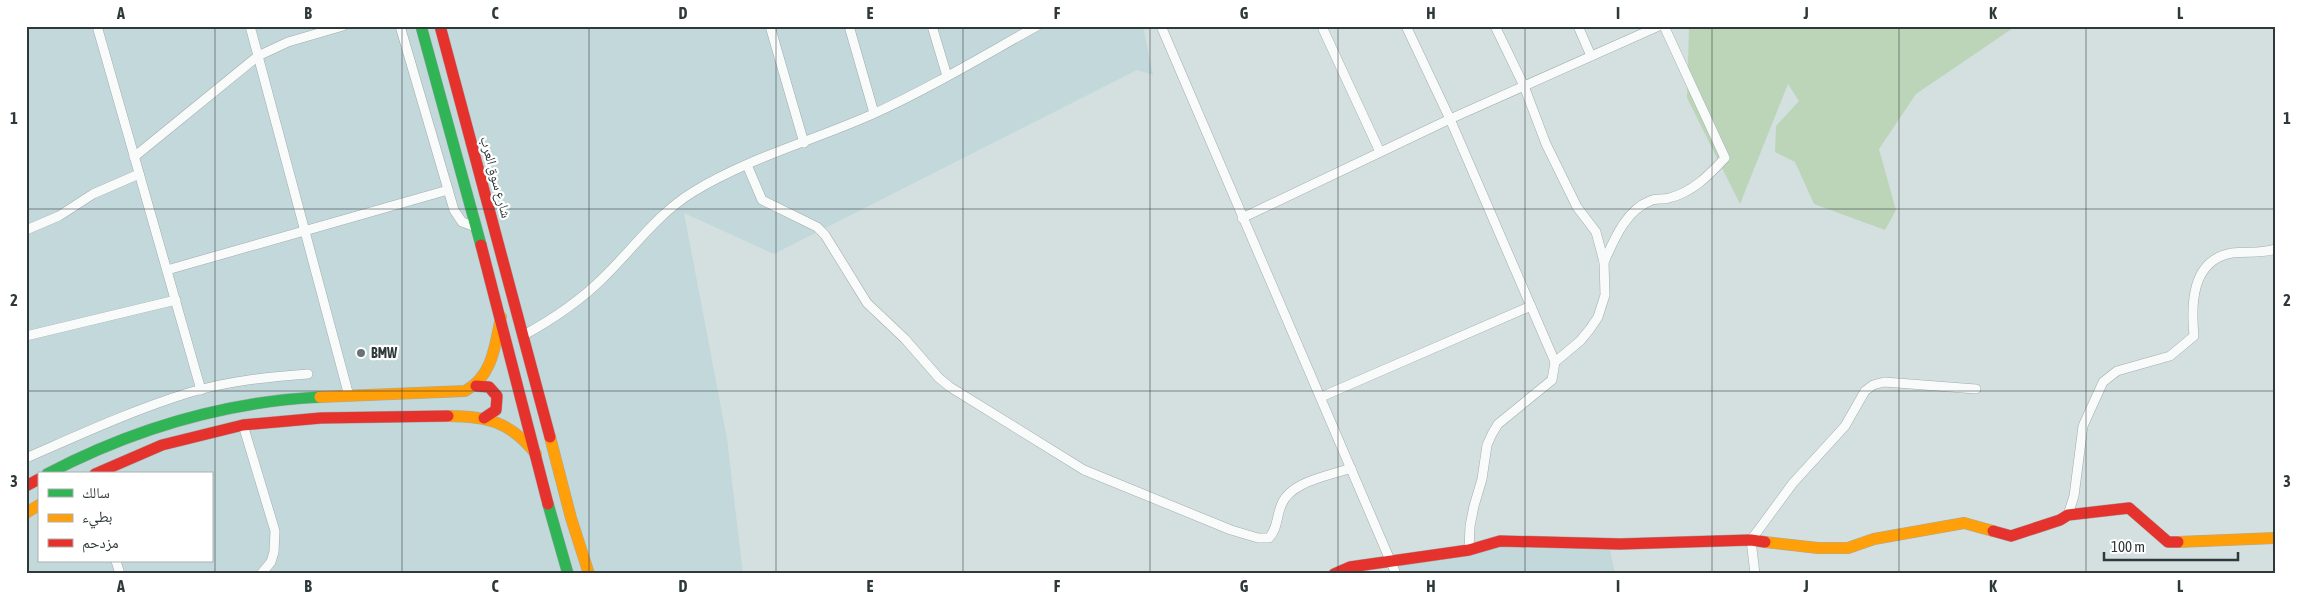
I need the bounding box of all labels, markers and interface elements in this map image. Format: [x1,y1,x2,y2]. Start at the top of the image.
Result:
text: A [116,4,125,22]
text: B [304,4,312,22]
text: C [491,4,499,22]
text: D [679,4,688,22]
text: E [867,4,874,22]
text: F [1054,4,1061,22]
text: G [1240,4,1249,22]
text: H [1426,4,1436,22]
text: I [1616,4,1620,22]
text: J [1802,4,1809,22]
text: K [1989,4,1997,22]
text: L [2177,4,2184,22]
text: 1 [10,109,18,127]
text: 1 [2283,109,2291,127]
street label: شارع سوق العرب [475,134,515,220]
text: 2 [10,291,18,309]
text: 2 [2283,291,2291,309]
place label: BMW [371,345,398,361]
marker: BMW [355,347,367,359]
text: 3 [10,472,18,490]
legend [38,472,212,562]
text: 3 [2283,472,2291,490]
text: سالك [82,484,110,501]
text: بطيء [82,508,112,529]
scale bar [2104,530,2237,562]
text: مزدحم [82,534,119,553]
text: 100 m [2111,538,2145,555]
text: A [116,577,125,595]
text: B [304,577,312,595]
text: C [491,577,499,595]
text: D [679,577,688,595]
text: E [867,577,874,595]
text: F [1054,577,1061,595]
text: G [1240,577,1249,595]
text: H [1426,577,1436,595]
text: I [1616,577,1620,595]
text: J [1802,577,1809,595]
text: K [1989,577,1997,595]
text: L [2177,577,2184,595]

